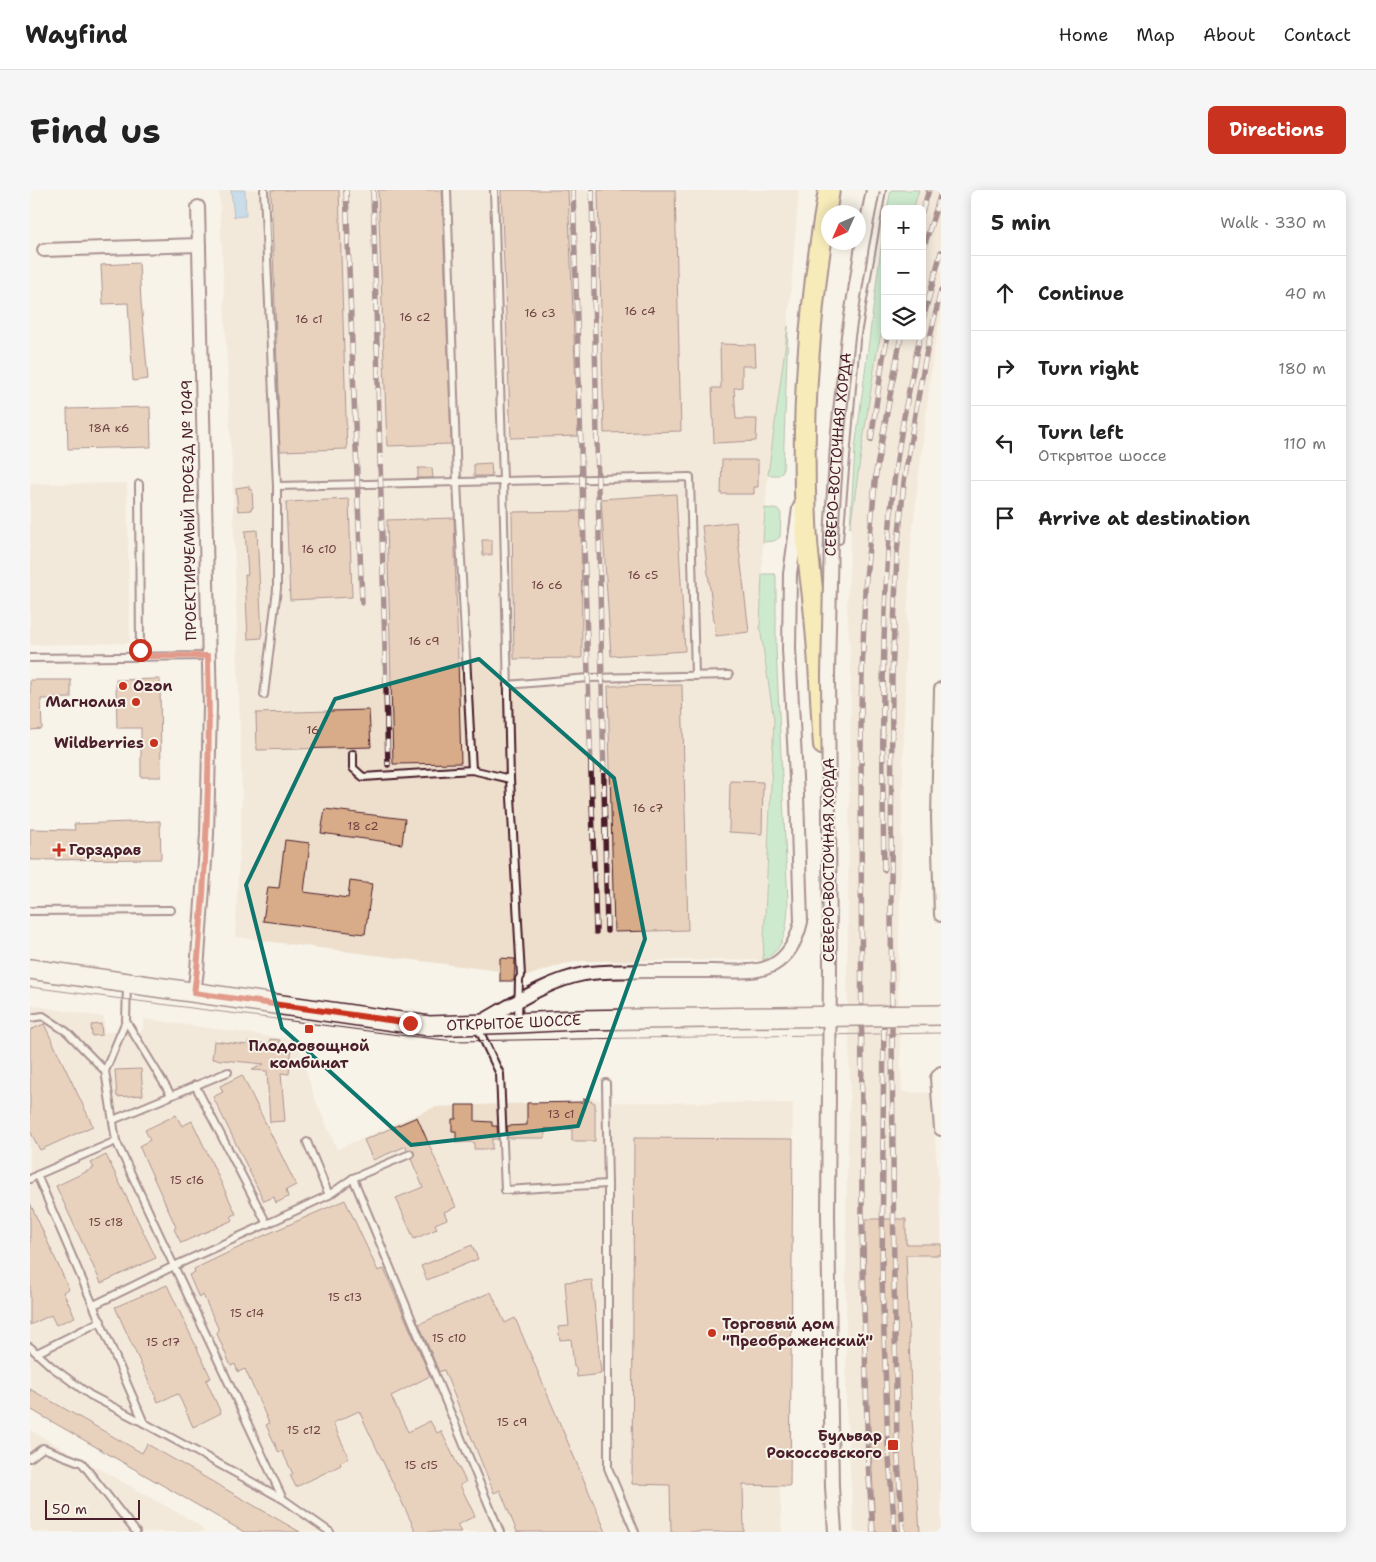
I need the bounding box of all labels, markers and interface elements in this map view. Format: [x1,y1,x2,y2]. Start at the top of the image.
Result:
text: Wayfind [25,19,128,51]
text: Home [1059,23,1108,47]
text: Map [1136,23,1175,47]
text: About [1203,23,1256,47]
text: Contact [1284,23,1351,47]
button: Directions [1208,106,1346,154]
text: Find us [30,107,161,154]
north arrow [821,205,866,250]
map controls [881,205,926,340]
button: + [881,205,926,250]
text: 5 min [991,209,1051,237]
text: Walk · 330 m [1220,212,1326,233]
button: − [881,250,926,295]
icon: ahead [991,279,1019,307]
text: Continue [1038,281,1124,306]
text: 40 m [1284,283,1326,304]
button: layers [881,295,926,340]
house number: 16 с4 [624,303,656,319]
house number: 16 с3 [524,305,556,321]
house number: 16 с2 [399,309,431,325]
house number: 16 с1 [295,311,323,327]
street label: СЕВЕРО-ВОСТОЧНАЯ ХОРДА [821,351,856,557]
icon: right [991,354,1019,382]
text: Turn right [1038,356,1139,381]
text: 180 m [1278,358,1326,379]
street label: ПРОЕКТИРУЕМЫЙ ПРОЕЗД № 1049 [176,379,201,641]
house number: 18А к6 [89,420,129,436]
text: Turn left [1038,420,1124,445]
icon: left [991,429,1019,457]
text: 110 m [1283,433,1326,454]
text: Открытое шоссе [1038,445,1167,466]
icon: arrive [991,504,1019,532]
text: Arrive at destination [1038,506,1250,531]
house number: 16 с10 [301,541,337,557]
house number: 16 с5 [628,567,658,583]
house number: 16 с6 [531,577,563,593]
house number: 16 с9 [408,633,440,649]
route start [129,639,152,662]
place label: Ozon [133,676,173,696]
marker: Ozon [117,680,129,692]
place label: Магнолия [45,692,126,712]
marker: Магнолия [130,696,142,708]
house number: 16 [306,722,320,738]
place label: Wildberries [54,733,144,753]
marker: Wildberries [148,737,160,749]
street label: СЕВЕРО-ВОСТОЧНАЯ ХОРДА [819,758,839,962]
house number: 16 с7 [633,800,663,816]
house number: 18 c2 [347,818,379,834]
place label: Горздрав [69,840,141,860]
marker: Горздрав [53,844,65,856]
street label: ОТКРЫТОЕ ШОССЕ [446,1010,582,1035]
route end [399,1012,422,1035]
marker: Плодоовощной комбинат [303,1023,315,1035]
place label: Плодоовощной комбинат [248,1036,370,1073]
house number: 13 с1 [547,1106,575,1122]
house number: 15 с16 [170,1172,204,1188]
house number: 15 с18 [89,1214,123,1230]
house number: 15 с13 [328,1289,362,1305]
house number: 15 с14 [230,1305,264,1321]
place label: Торговый дом "Преображенский" [722,1314,873,1351]
marker: Торговый дом "Преображенский" [706,1327,718,1339]
house number: 15 с10 [432,1330,466,1346]
house number: 15 с17 [146,1334,180,1350]
house number: 15 с9 [497,1414,527,1430]
house number: 15 с12 [287,1422,321,1438]
place label: Бульвар Рокоссовского [767,1426,882,1463]
marker: Бульвар Рокоссовского [886,1438,900,1452]
house number: 15 с15 [404,1457,438,1473]
scale bar [45,1497,140,1520]
text: 50 m [52,1500,87,1518]

